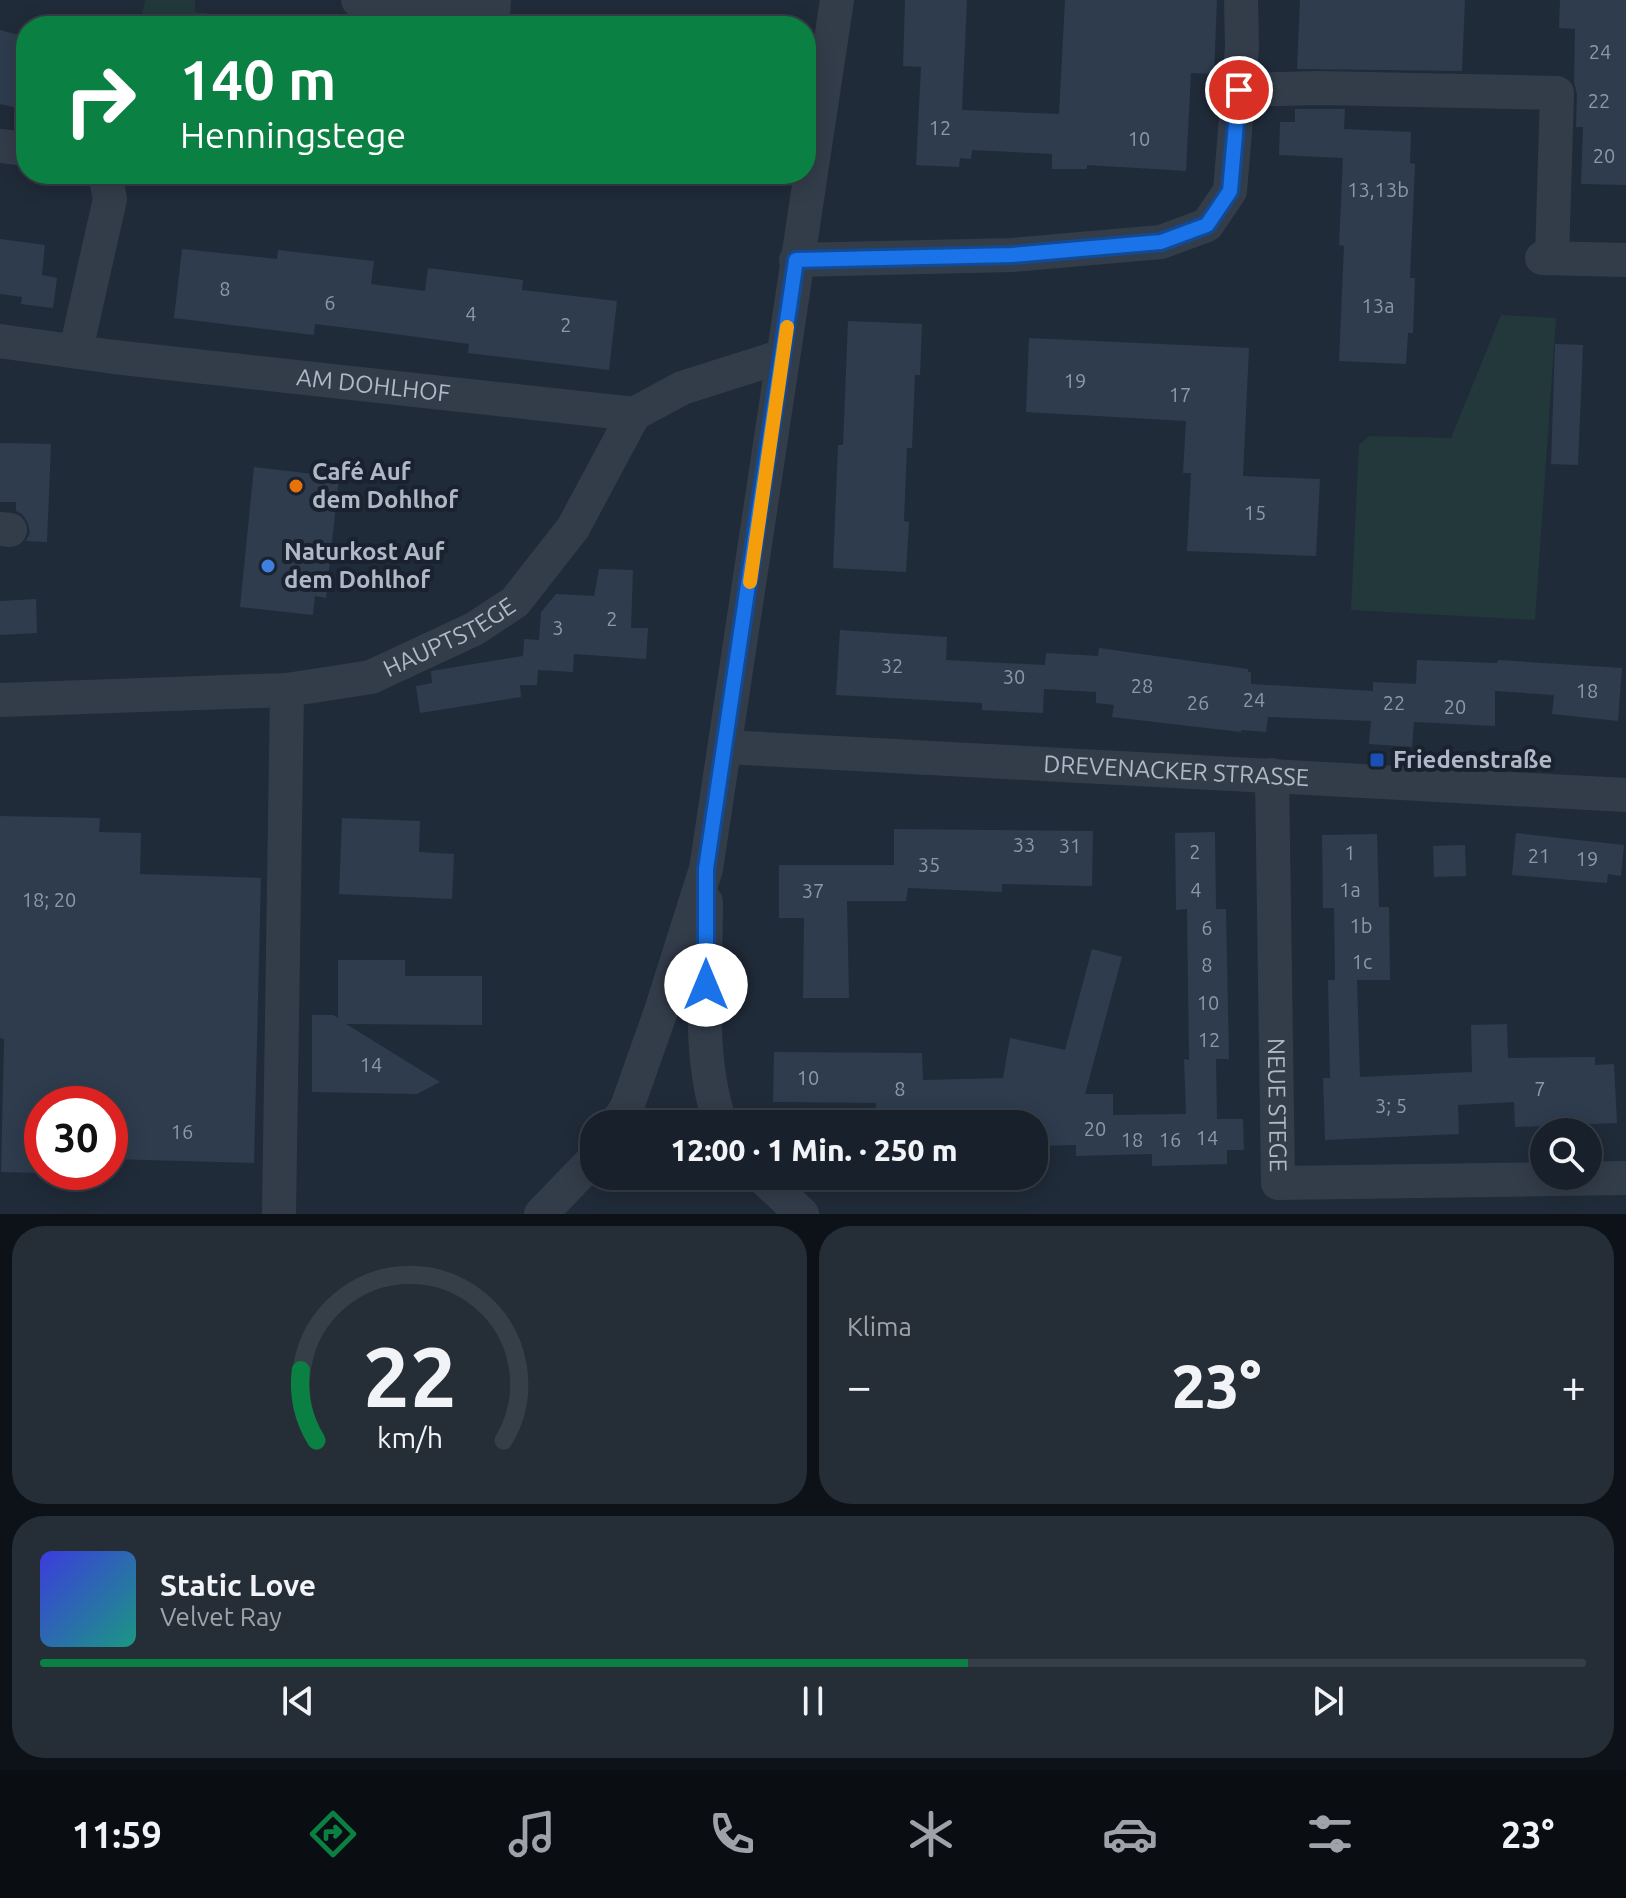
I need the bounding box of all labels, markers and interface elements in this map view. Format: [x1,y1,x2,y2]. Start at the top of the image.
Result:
house number: 24 [1589,40,1611,63]
icon: right [48,48,152,152]
text: 140 m [180,48,336,111]
pin [1205,56,1273,124]
icon: arrive [1217,68,1261,112]
house number: 22 [1588,89,1610,112]
text: Henningstege [180,114,406,155]
house number: 12 [929,116,951,139]
house number: 10 [1128,127,1150,150]
house number: 20 [1593,144,1615,167]
house number: 13,13b [1347,178,1409,201]
house number: 8 [219,277,231,300]
house number: 6 [324,291,336,314]
house number: 13a [1362,294,1394,317]
house number: 4 [465,302,477,325]
house number: 2 [560,313,572,336]
street label: AM DOHLHOF [295,363,452,407]
house number: 19 [1064,369,1086,392]
house number: 17 [1169,383,1191,406]
place label: Café Auf dem Dohlhof [312,458,459,513]
marker: Café Auf dem Dohlhof [287,477,305,495]
house number: 15 [1244,501,1266,524]
place label: Naturkost Auf dem Dohlhof [284,538,446,593]
marker: Naturkost Auf dem Dohlhof [259,557,277,575]
street label: HAUPTSTEGE [379,592,520,682]
house number: 2 [606,607,618,630]
house number: 3 [552,616,564,639]
house number: 32 [881,654,903,677]
house number: 30 [1003,665,1025,688]
house number: 28 [1131,674,1153,697]
house number: 18 [1576,679,1598,702]
house number: 24 [1243,688,1265,711]
house number: 26 [1187,691,1209,714]
house number: 22 [1383,691,1405,714]
house number: 20 [1444,695,1466,718]
place label: Friedenstraße [1393,746,1552,773]
street label: DREVENACKER STRASSE [1043,750,1310,791]
marker: Friedenstraße [1368,751,1386,769]
house number: 33 [1013,833,1035,856]
house number: 31 [1059,834,1081,857]
house number: 2 [1189,840,1201,863]
house number: 1 [1344,841,1356,864]
house number: 21 [1528,844,1550,867]
house number: 19 [1576,847,1598,870]
house number: 35 [918,853,940,876]
house number: 4 [1190,878,1202,901]
house number: 1a [1339,878,1361,901]
house number: 37 [802,879,824,902]
house number: 18; 20 [22,888,76,911]
house number: 1b [1350,914,1372,937]
house number: 6 [1201,916,1213,939]
position arrow [664,943,748,1027]
house number: 1c [1352,950,1372,973]
house number: 8 [1201,953,1213,976]
house number: 10 [1197,991,1219,1014]
house number: 12 [1198,1028,1220,1051]
street label: NEUE STEGE [1263,1038,1292,1172]
house number: 14 [360,1053,382,1076]
house number: 10 [797,1066,819,1089]
house number: 8 [894,1077,906,1100]
house number: 7 [1534,1077,1546,1100]
speed limit sign: 30 [24,1086,128,1190]
house number: 3; 5 [1375,1094,1407,1117]
house number: 20 [1084,1117,1106,1140]
map controls [1530,1118,1602,1190]
button: search [1530,1118,1602,1190]
house number: 16 [171,1120,193,1143]
house number: 14 [1196,1126,1218,1149]
house number: 18 [1121,1128,1143,1151]
house number: 16 [1159,1128,1181,1151]
text: 12:00 · 1 Min. · 250 m [670,1133,958,1167]
text: Klima [847,1312,912,1341]
text: 22 [363,1329,456,1423]
text: 23° [1172,1352,1261,1419]
text: − [847,1361,872,1410]
text: + [1561,1361,1586,1410]
text: km/h [377,1421,443,1453]
text: Static Love [160,1568,316,1602]
text: Velvet Ray [160,1602,282,1631]
icon: previous [276,1679,320,1723]
icon: pause [791,1679,835,1723]
icon: next [1306,1679,1350,1723]
icon: directions [305,1806,361,1862]
icon: music [504,1806,560,1862]
icon: phone [704,1806,760,1862]
icon: climate [903,1806,959,1862]
icon: car [1102,1806,1158,1862]
icon: filters [1302,1806,1358,1862]
text: 11:59 [72,1814,162,1855]
text: 23° [1501,1814,1554,1855]

